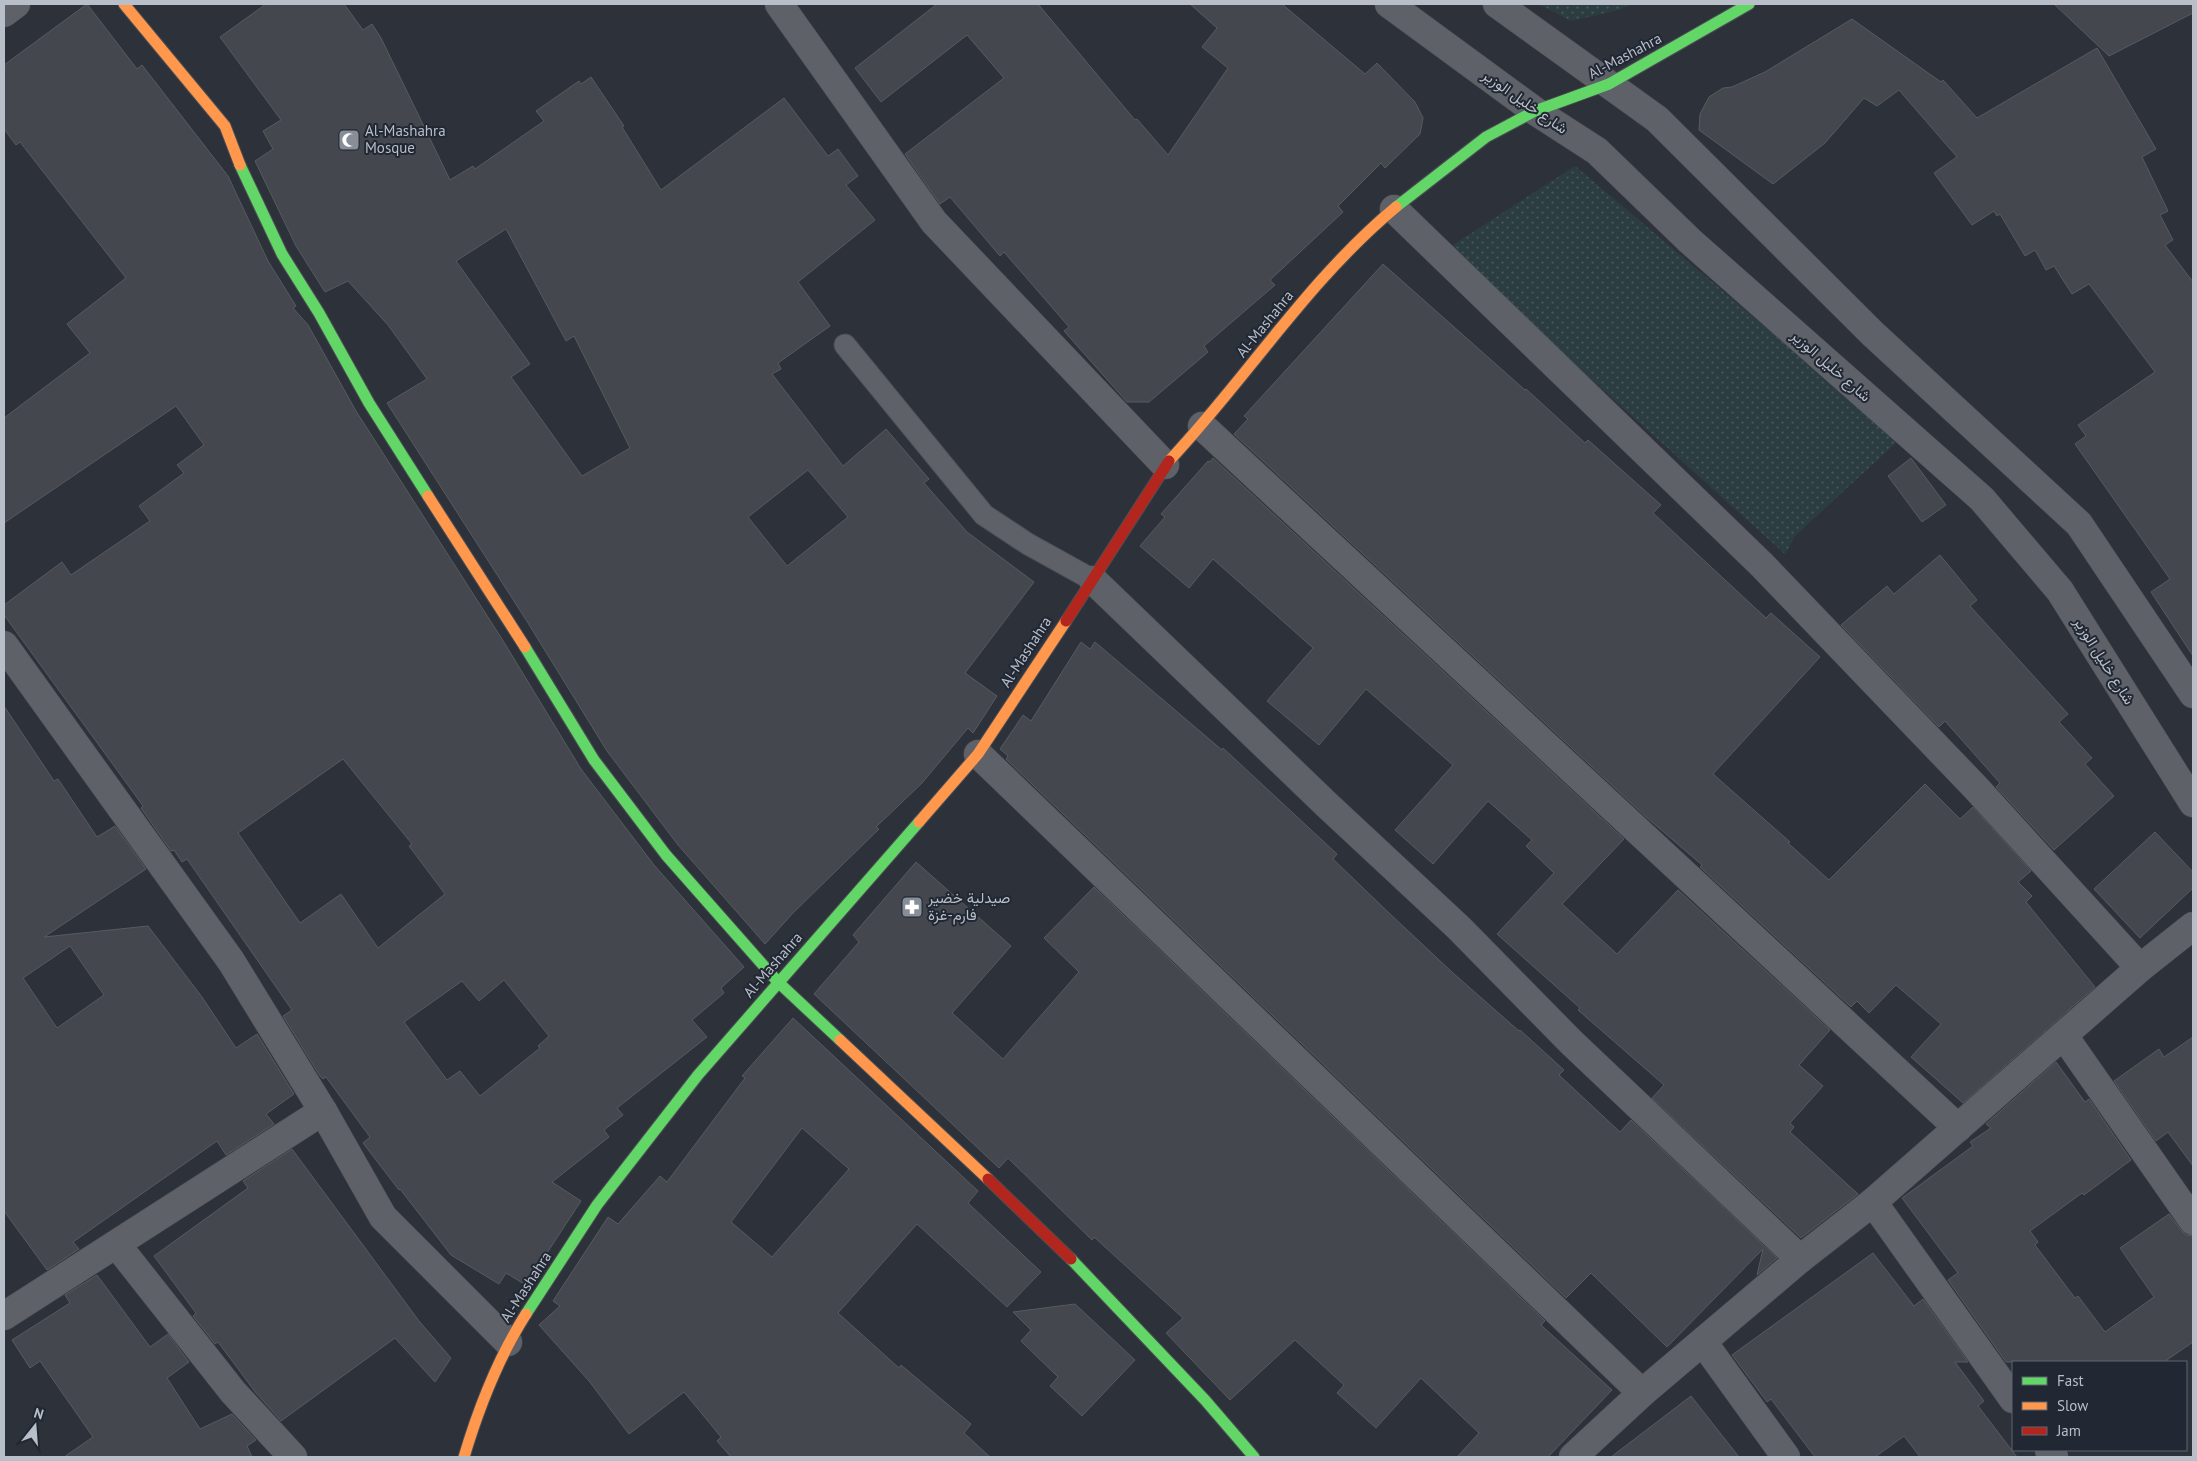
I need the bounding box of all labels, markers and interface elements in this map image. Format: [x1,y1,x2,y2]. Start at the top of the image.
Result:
street label: Al-Mashahra [1585,28,1665,83]
street label: شارع خليل الوزير [1477,65,1572,140]
place label: Al-Mashahra Mosque [365,121,446,157]
mosque icon: Al-Mashahra Mosque [337,128,361,152]
street label: Al-Mashahra [1232,286,1297,361]
street label: شارع خليل الوزير [1785,325,1875,407]
street label: Al-Mashahra [996,613,1055,691]
street label: شارع خليل الوزير [2068,613,2139,709]
place label: صيدلية خضير فارم-غزة [927,888,1010,925]
pharmacy icon: صيدلية خضير فارم-غزة [900,895,924,919]
street label: Al-Mashahra [739,928,806,1001]
street label: Al-Mashahra [496,1248,555,1326]
legend [2012,1361,2187,1451]
text: Fast [2057,1371,2084,1390]
text: Slow [2057,1396,2088,1415]
north arrow [10,1401,60,1451]
text: N [32,1404,46,1424]
text: Jam [2056,1421,2081,1440]

